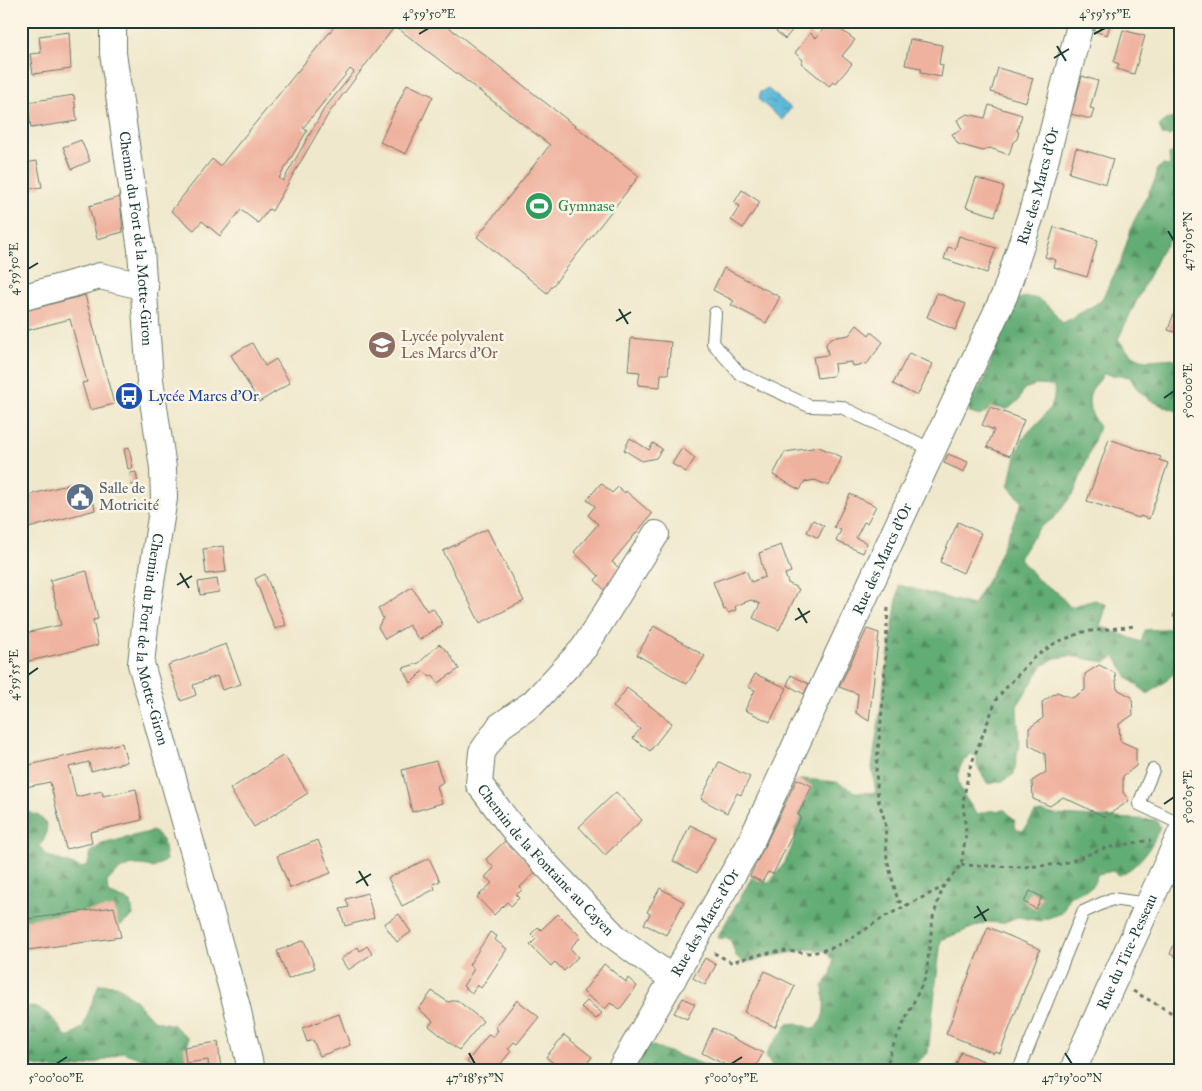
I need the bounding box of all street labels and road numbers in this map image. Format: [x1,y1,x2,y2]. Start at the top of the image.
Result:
street label: Rue des Marcs d'Or [1013,125,1063,247]
street label: Chemin du Fort de la Motte-Giron [115,130,157,346]
street label: Rue des Marcs d'Or [848,500,916,618]
street label: Chemin du Fort de la Motte-Giron [132,532,172,747]
street label: Chemin de la Fontaine au Cayen [473,781,618,940]
street label: Rue des Marcs d'Or [667,865,743,980]
street label: Rue du Tire-Pesseau [1093,891,1161,1012]

